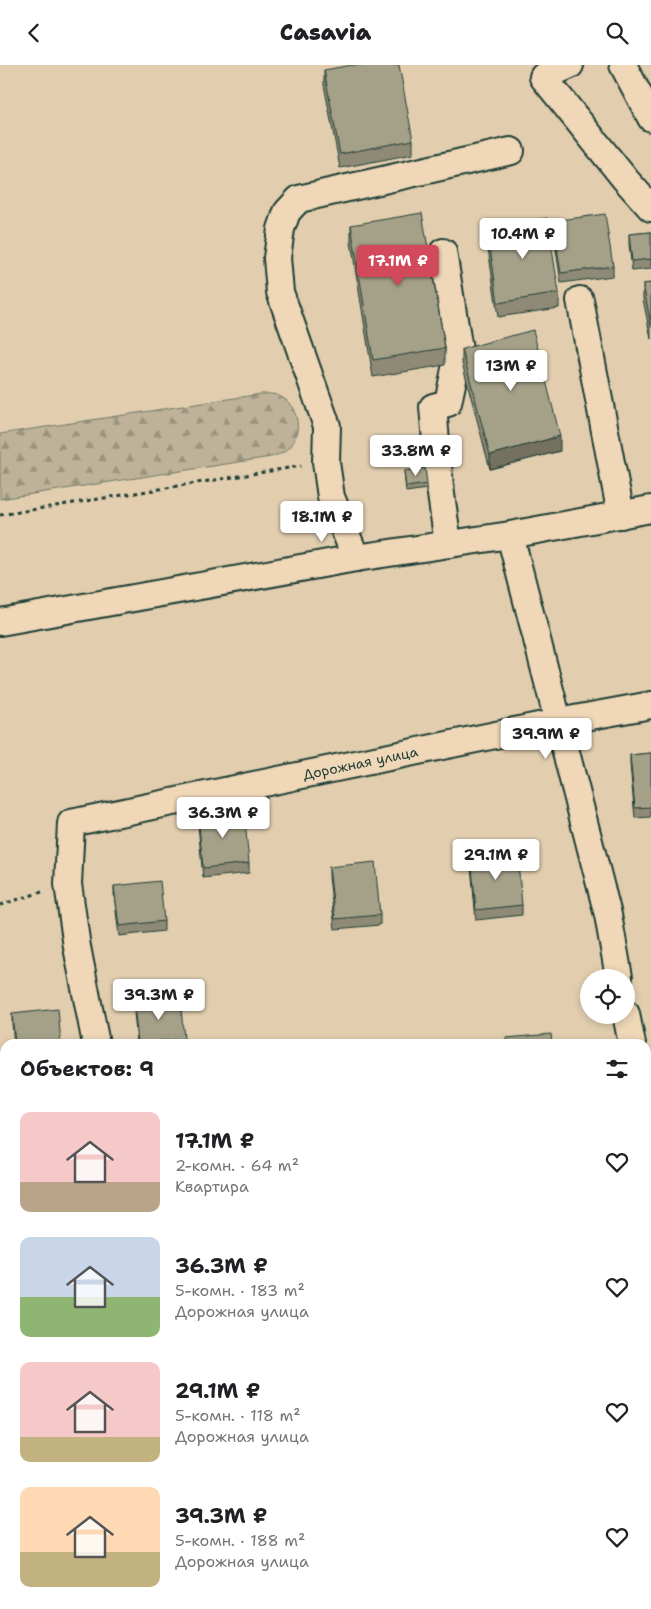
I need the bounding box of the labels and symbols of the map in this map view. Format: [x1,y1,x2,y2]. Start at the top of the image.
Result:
pin: 10.4M ₽ [477,217,569,260]
pin: 17.1M ₽ [352,245,444,287]
pin: 13M ₽ [476,349,546,392]
pin: 33.8M ₽ [370,435,462,477]
pin: 18.1M ₽ [276,501,368,543]
pin: 39.9M ₽ [500,717,592,760]
street label: Дорожная улица [301,742,420,784]
pin: 36.3M ₽ [177,797,269,839]
pin: 29.1M ₽ [450,839,542,881]
pin: 39.3M ₽ [113,979,205,1021]

